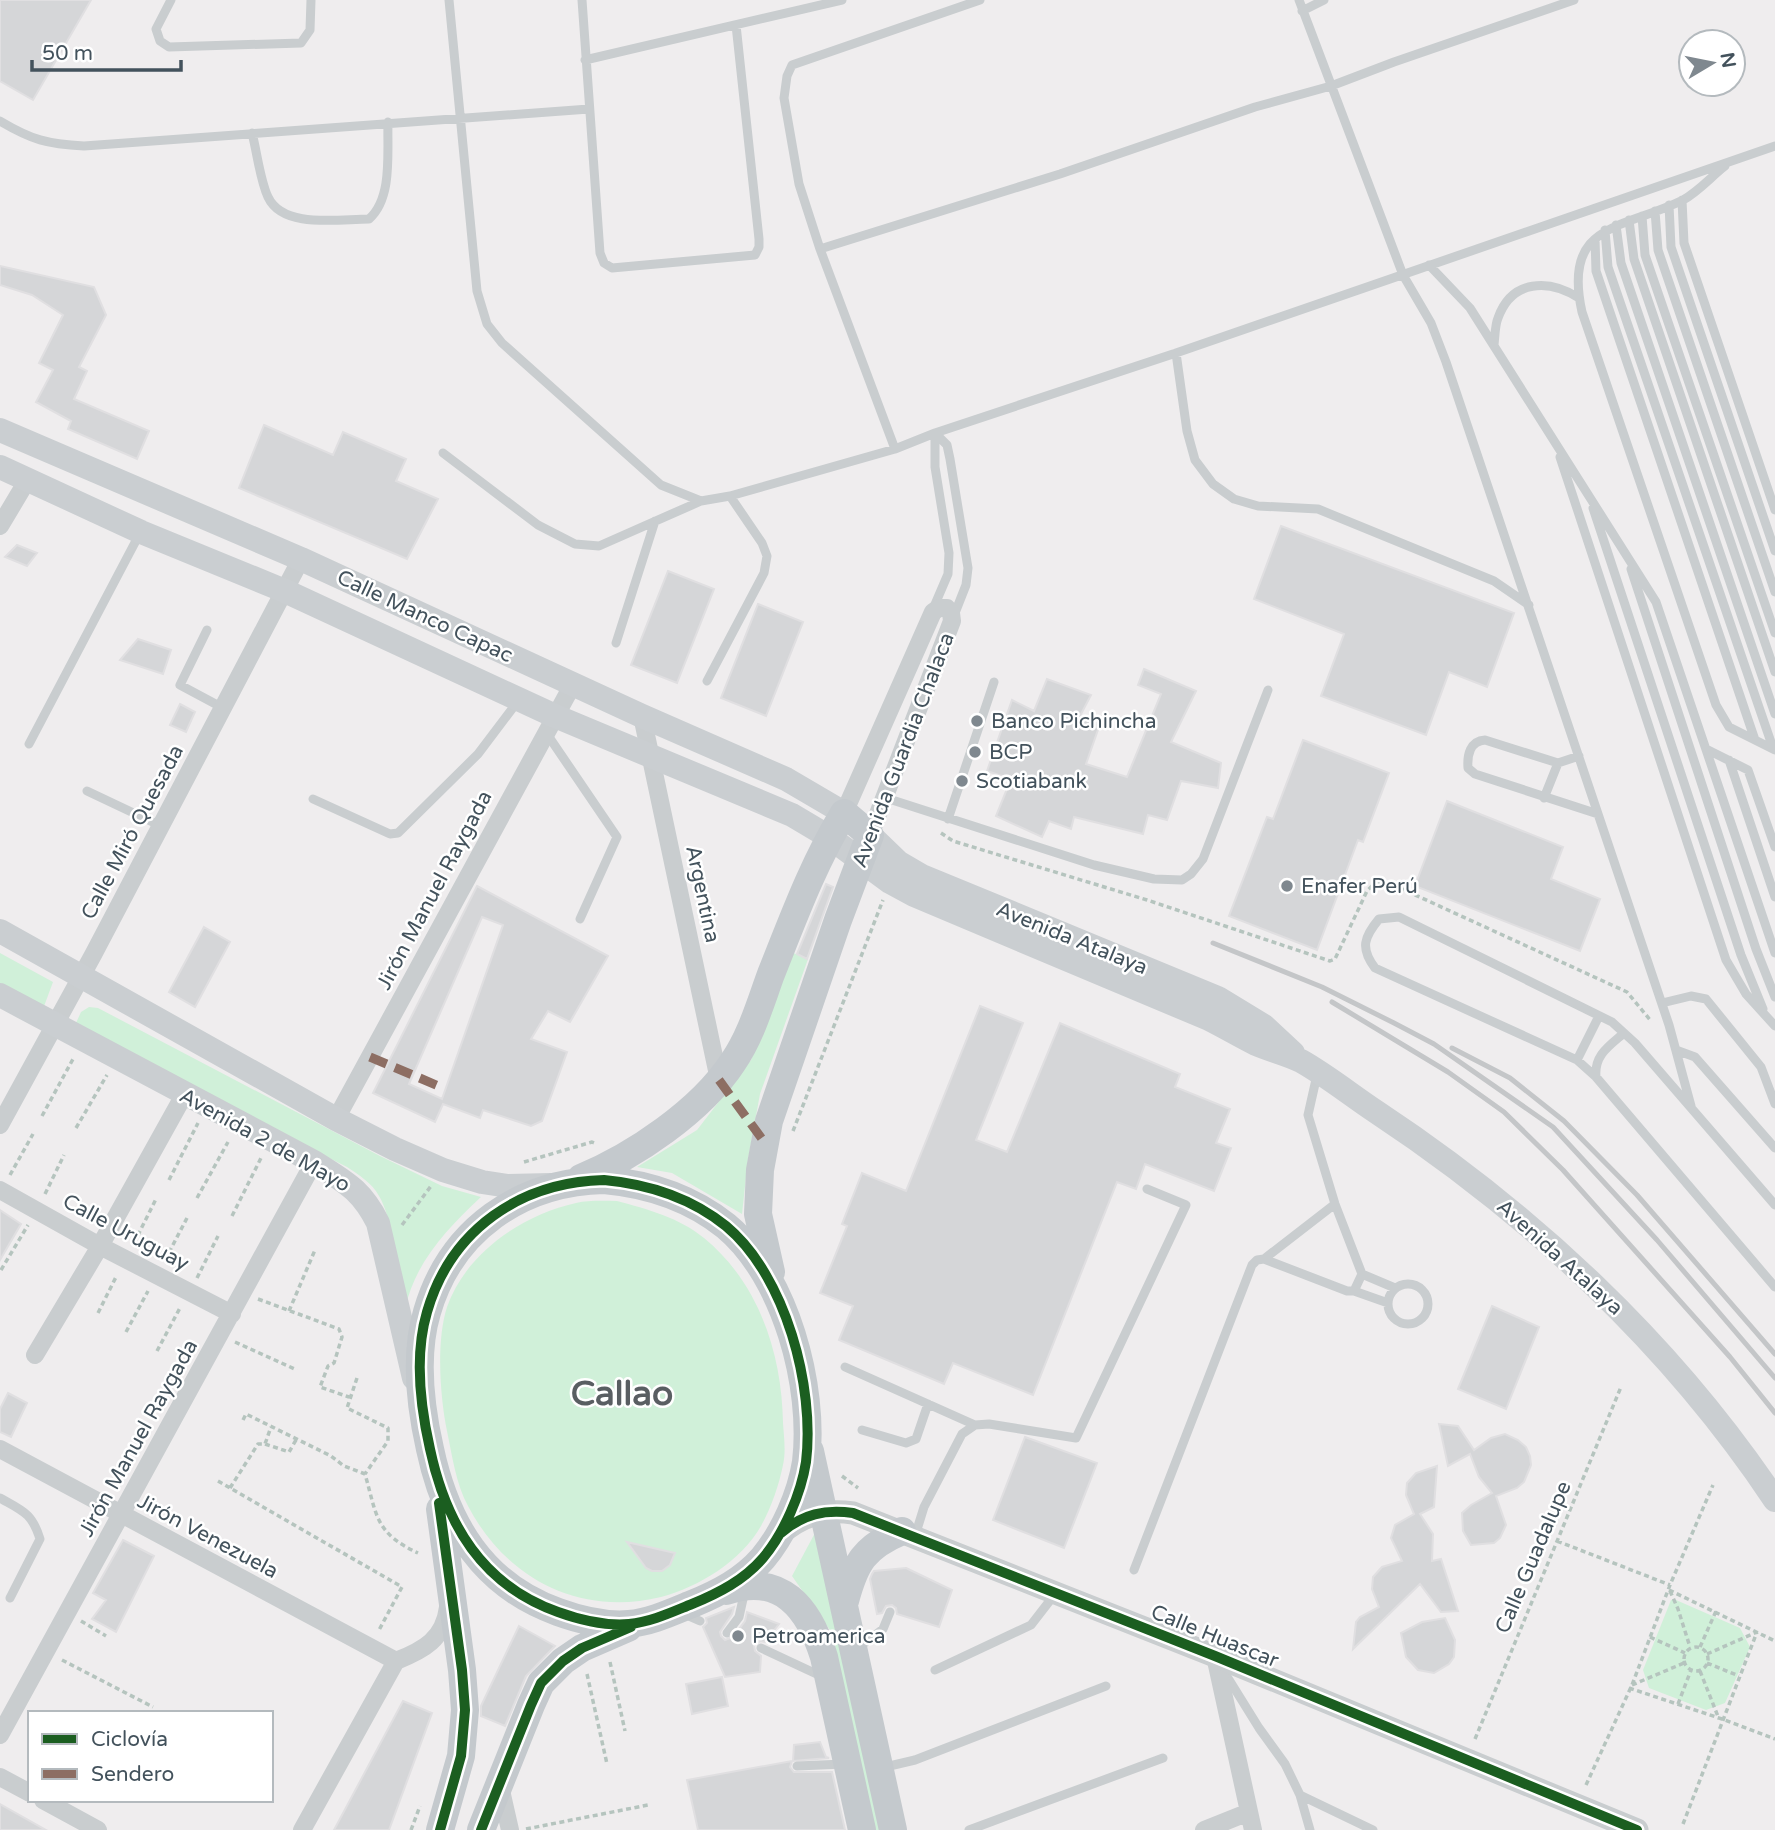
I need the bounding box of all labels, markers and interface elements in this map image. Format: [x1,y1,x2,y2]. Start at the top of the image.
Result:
scale bar [32,28,180,72]
north arrow [1677,28,1747,98]
text: 50 m [42,41,93,66]
text: N [1716,51,1740,70]
street label: Calle Manco Capac [333,565,517,668]
street label: Avenida Guardia Chalaca [847,629,960,871]
place label: Banco Pichincha [991,709,1156,734]
marker: Banco Pichincha [969,713,985,729]
place label: BCP [989,740,1032,765]
street label: Calle Miró Quesada [76,741,189,924]
marker: BCP [967,744,983,760]
place label: Scotiabank [976,769,1087,794]
marker: Scotiabank [954,773,970,789]
street label: Jirón Manuel Raygada [371,786,498,994]
street label: Argentina [680,843,725,945]
place label: Enafer Perú [1301,874,1418,899]
marker: Enafer Perú [1279,878,1295,894]
street label: Avenida Atalaya [992,897,1151,980]
street label: Avenida 2 de Mayo [175,1083,355,1198]
street label: Calle Uruguay [58,1189,193,1276]
street label: Avenida Atalaya [1491,1194,1628,1321]
street label: Jirón Manuel Raygada [74,1335,203,1541]
district label: Callao [571,1373,673,1415]
street label: Calle Guadalupe [1490,1477,1577,1637]
street label: Jirón Venezuela [133,1489,282,1584]
street label: Calle Huascar [1147,1599,1282,1673]
place label: Petroamerica [752,1624,885,1649]
marker: Petroamerica [730,1628,746,1644]
legend [28,1711,273,1802]
text: Ciclovía [91,1727,168,1752]
text: Sendero [91,1762,174,1787]

